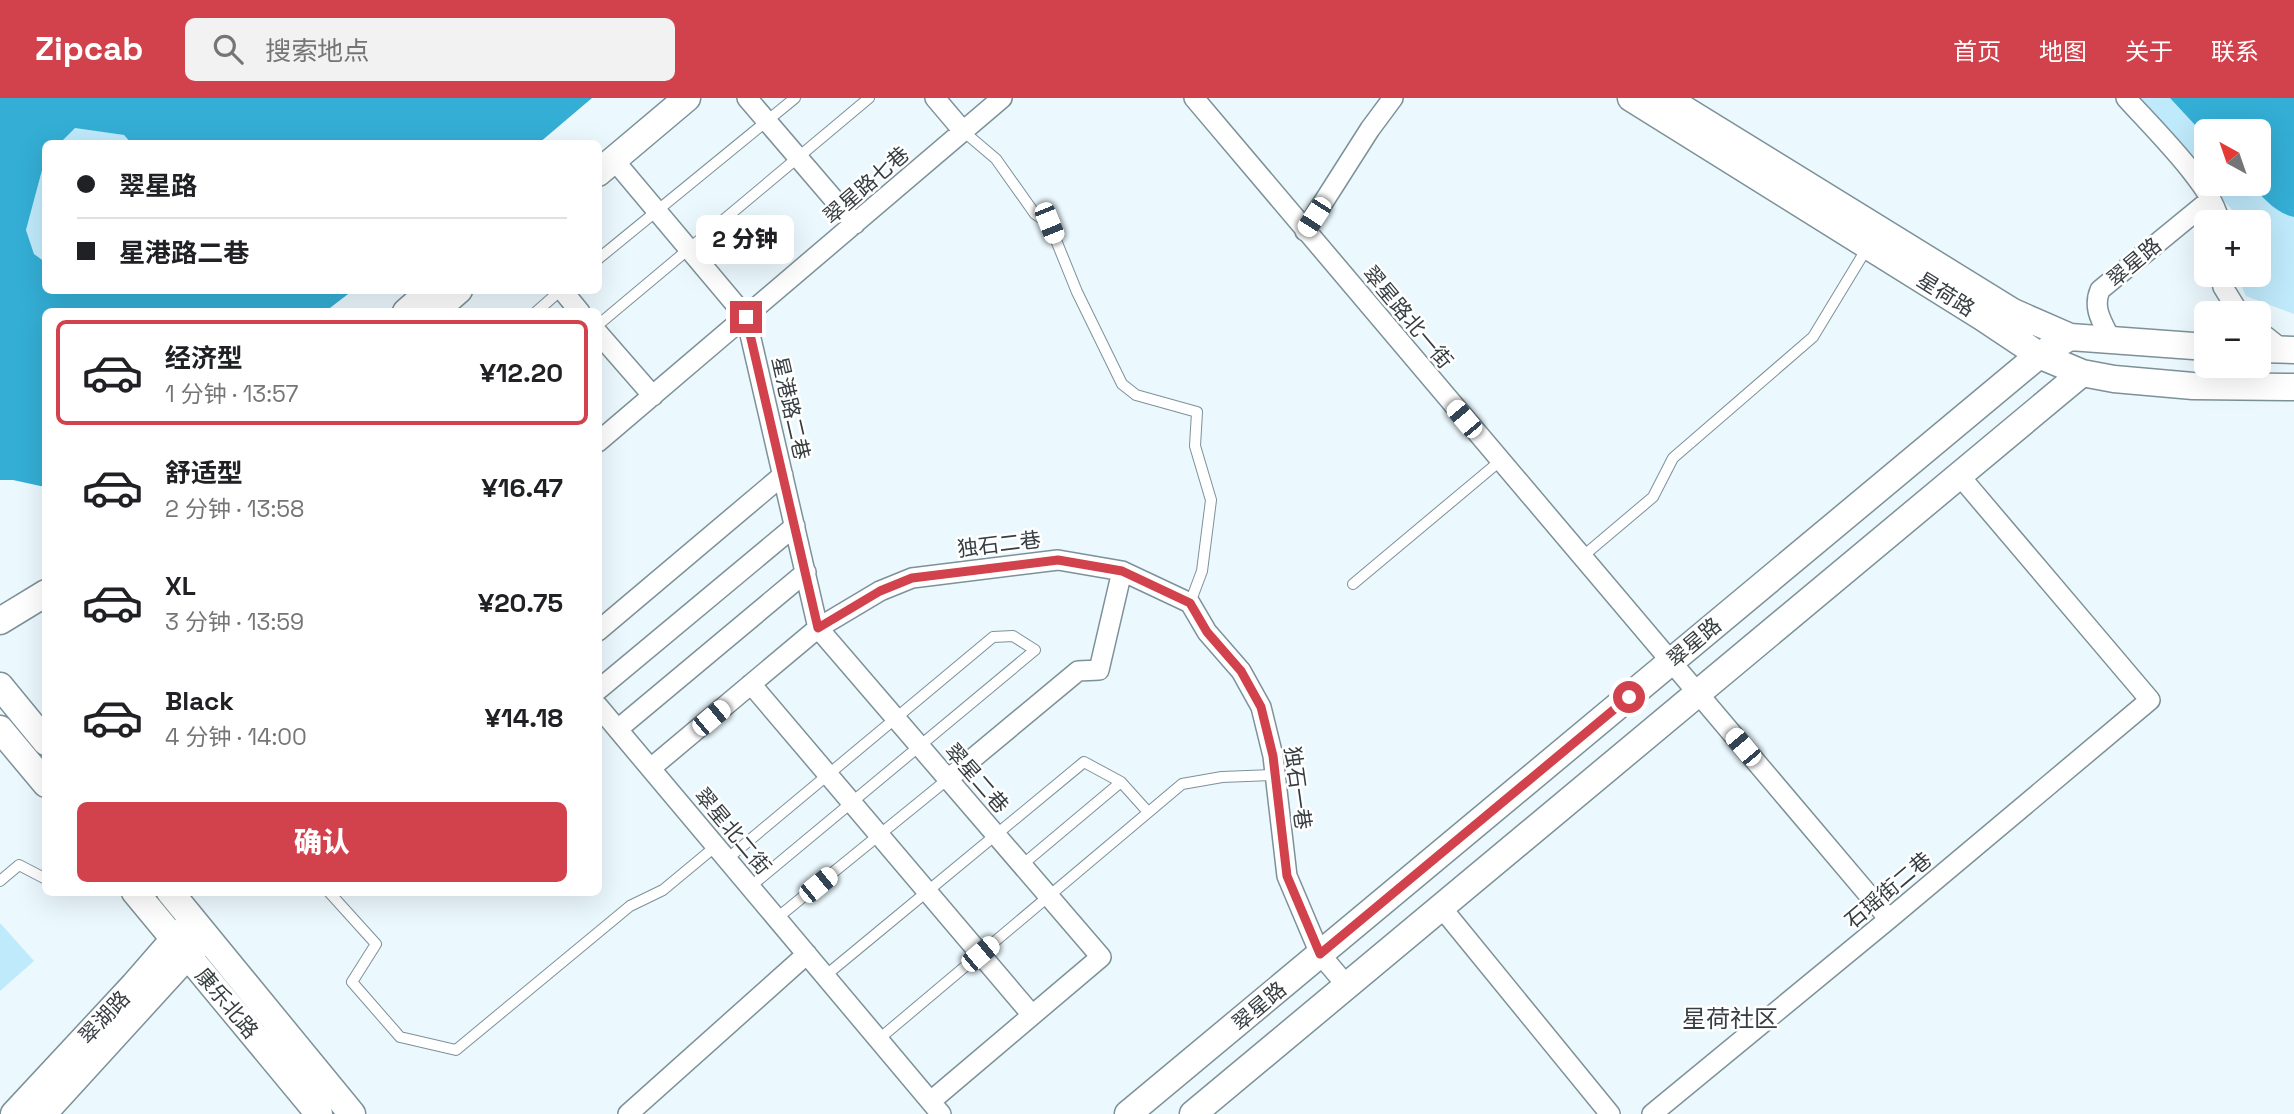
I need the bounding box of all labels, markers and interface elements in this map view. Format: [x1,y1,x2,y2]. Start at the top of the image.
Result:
search box [185,18,675,81]
text: Zipcab [35,28,143,70]
icon: search [209,30,247,68]
text: 搜索地点 [265,34,369,68]
text: 首页 [1953,36,2001,67]
text: 地图 [2039,36,2087,67]
text: 关于 [2125,36,2173,67]
text: 联系 [2211,36,2259,67]
north arrow [2194,119,2272,196]
map controls [2194,119,2271,378]
street label: 翠星路七巷 [818,140,914,230]
text: 翠星路 [119,169,197,203]
car [1294,194,1335,240]
car [1032,200,1067,246]
button: + [2194,210,2271,287]
callout: 2 分钟 [697,216,795,264]
text: 2 分钟 [712,224,778,254]
street label: 翠星路 [2101,231,2167,293]
text: 星港路二巷 [119,236,249,270]
street label: 翠星路北一街 [1357,260,1459,374]
street label: 星荷路 [1912,266,1980,322]
route end [730,301,762,333]
button: − [2194,301,2271,378]
icon: car [81,341,144,404]
text: 经济型 [165,341,243,375]
street label: 星港路二巷 [766,354,816,462]
text: ¥12.20 [480,356,563,390]
text: 1 分钟 · 13:57 [165,379,298,409]
car [1443,396,1486,442]
icon: car [81,456,144,519]
text: 舒适型 [165,456,243,490]
text: ¥16.47 [482,471,563,505]
text: 2 分钟 · 13:58 [165,494,304,524]
street label: 独石二巷 [956,525,1042,563]
text: XL [165,569,196,603]
icon: car [81,571,144,634]
text: ¥20.75 [478,586,563,620]
text: 3 分钟 · 13:59 [165,607,304,637]
street label: 翠星路 [1661,611,1727,673]
route start [1613,681,1645,713]
text: Black [165,684,234,718]
icon: car [81,686,144,749]
car [689,696,734,740]
text: ¥14.18 [485,701,563,735]
text: 4 分钟 · 14:00 [165,722,307,752]
car [1722,724,1765,770]
street label: 翠星二巷 [939,737,1015,819]
street label: 独石一巷 [1279,745,1317,831]
street label: 翠星北二街 [689,782,777,880]
button: 确认 [77,802,567,882]
street label: 石瑶街二巷 [1839,846,1937,934]
car [796,864,841,906]
car [958,932,1003,976]
street label: 康乐北路 [190,962,264,1044]
street label: 翠星路 [1226,975,1292,1037]
street label: 翠湖路 [73,985,135,1049]
district label: 星荷社区 [1682,1003,1778,1034]

